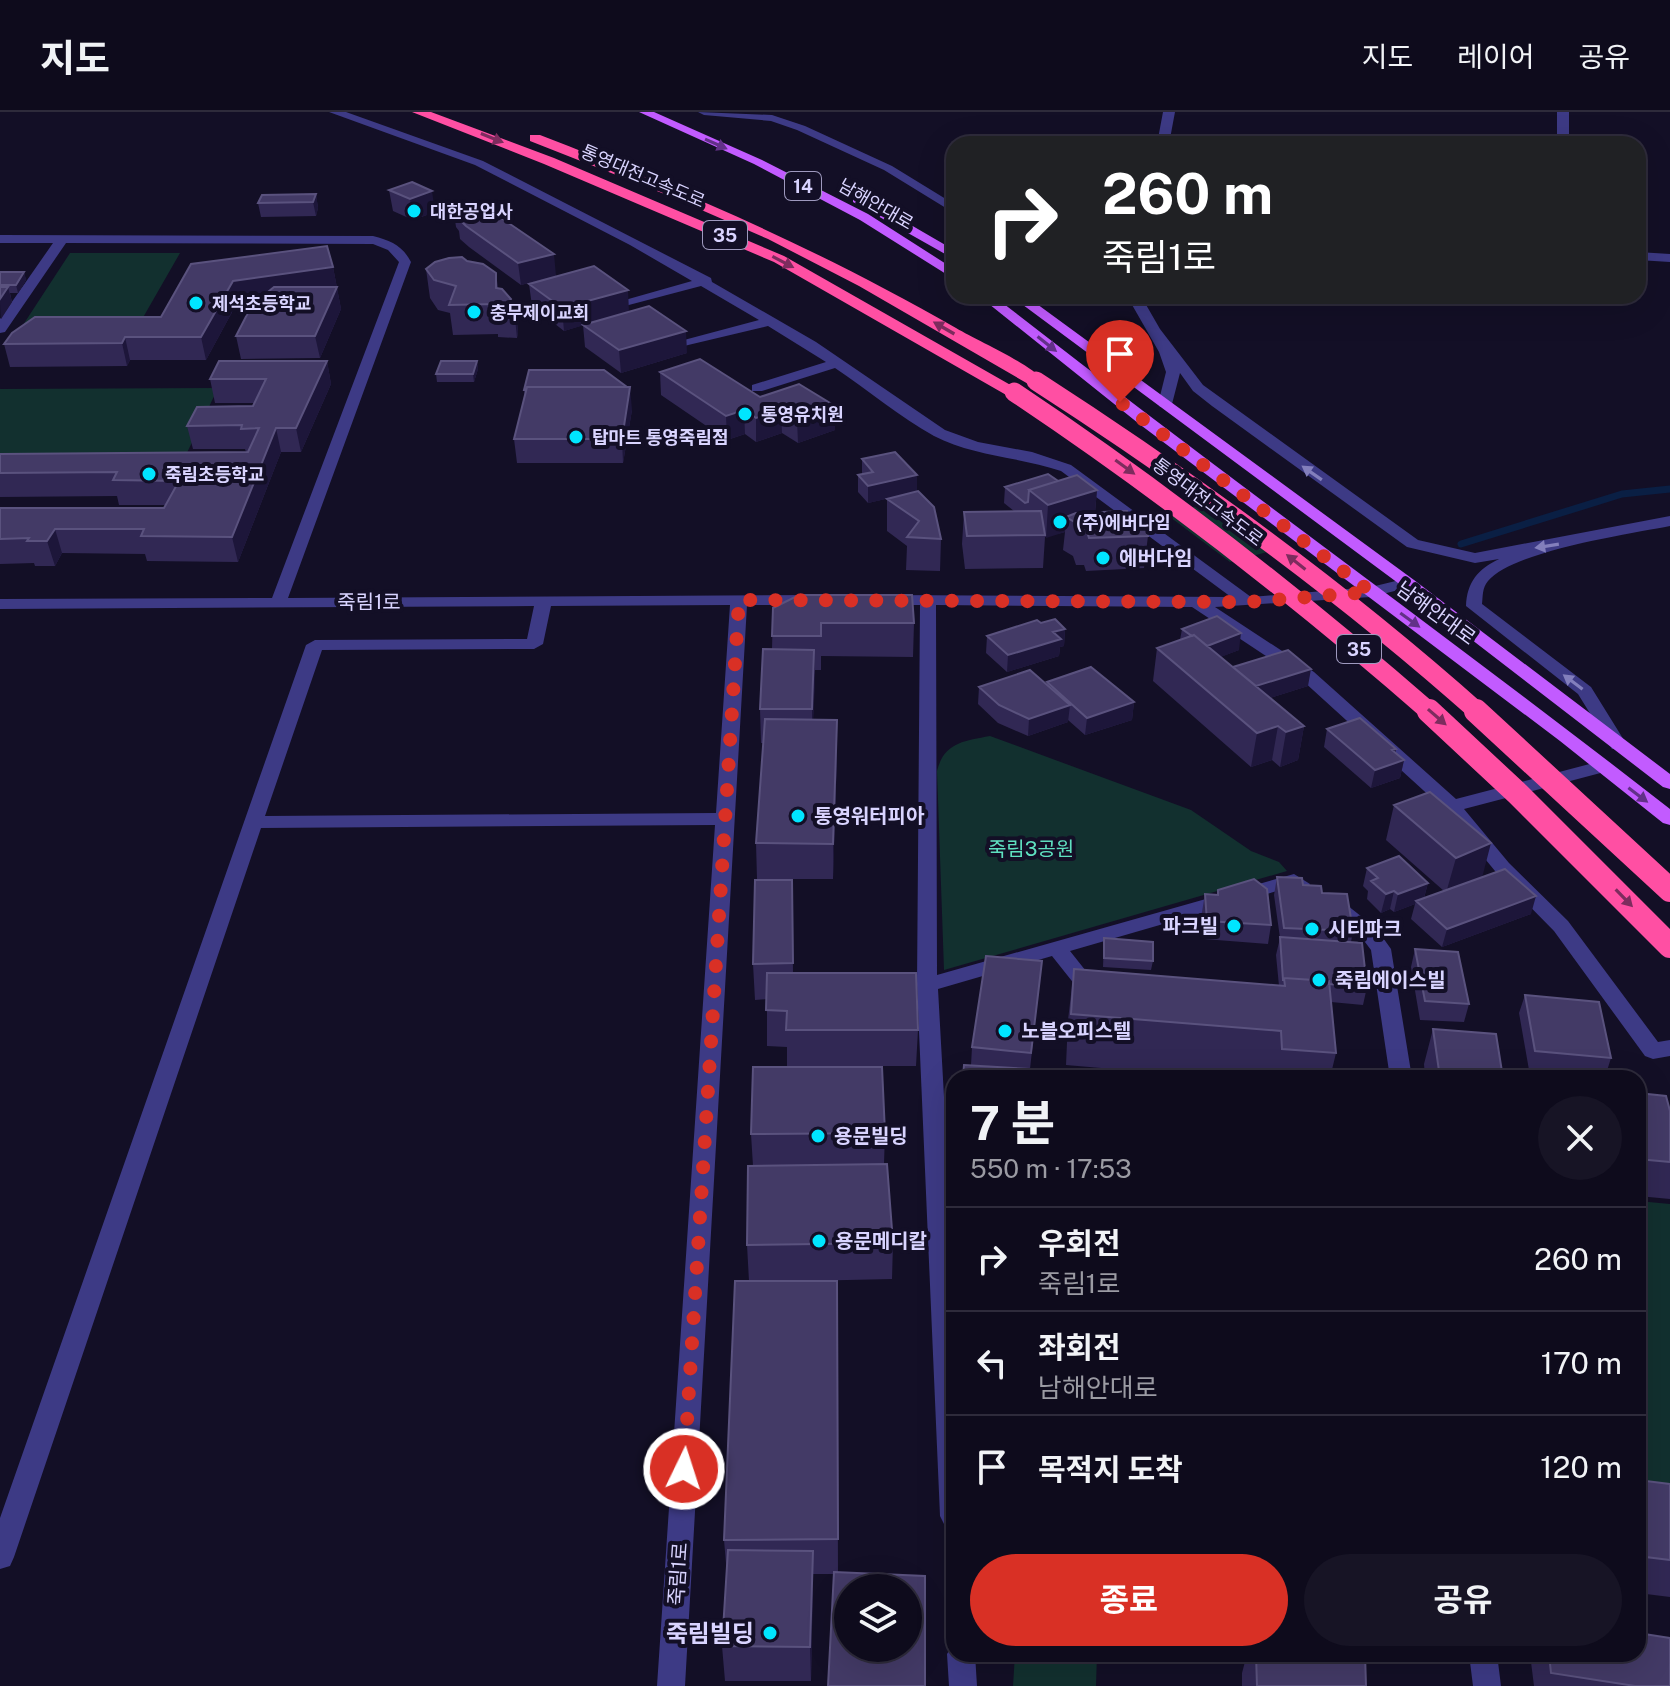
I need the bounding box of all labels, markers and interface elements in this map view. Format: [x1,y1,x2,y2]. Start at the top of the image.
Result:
text: 지도 [40,36,110,81]
text: 지도 [1362,40,1413,73]
text: 레이어 [1457,40,1534,73]
text: 공유 [1578,40,1630,73]
one-way arrow [480,132,504,145]
one-way arrow [704,137,728,150]
street label: 통영대전고속도로 [578,140,708,212]
text: 260 m [1102,161,1273,227]
icon: right [970,168,1074,272]
road number: 14 [785,172,821,200]
street label: 남해안대로 [835,174,917,234]
place label: 대한공업사 [430,201,513,222]
marker: 대한공업사 [405,202,423,220]
road number: 35 [703,221,747,249]
text: 죽림1로 [1102,236,1216,278]
one-way arrow [772,255,794,269]
place label: 제석초등학교 [212,293,311,314]
marker: 제석초등학교 [187,294,205,312]
place label: 충무제이교회 [490,302,589,323]
marker: 충무제이교회 [465,303,483,321]
pin [1086,320,1154,402]
one-way arrow [933,321,955,335]
icon: arrive [1098,332,1142,376]
one-way arrow [1037,335,1057,351]
place label: 통영유치원 [761,404,844,425]
marker: 통영유치원 [736,405,754,423]
place label: 탑마트 통영죽림점 [592,427,729,448]
marker: 탑마트 통영죽림점 [567,428,585,446]
street label: 통영대전고속도로 [1149,454,1267,550]
one-way arrow [1115,458,1136,474]
place label: 죽림초등학교 [165,464,264,485]
marker: 죽림초등학교 [140,465,158,483]
one-way arrow [1301,466,1322,481]
place label: (주)에버다임 [1076,512,1171,533]
marker: (주)에버다임 [1051,513,1069,531]
one-way arrow [1534,540,1559,552]
place label: 에버다임 [1119,546,1193,570]
marker: 에버다임 [1094,549,1112,567]
one-way arrow [1286,555,1306,571]
street label: 남해안대로 [1392,576,1480,650]
street label: 죽림1로 [337,590,401,614]
one-way arrow [1399,612,1421,628]
road number: 35 [1337,635,1381,663]
one-way arrow [1562,674,1584,690]
one-way arrow [1428,707,1447,725]
one-way arrow [1628,787,1649,803]
place label: 통영워터피아 [814,804,925,828]
marker: 통영워터피아 [789,807,807,825]
park label: 죽림3공원 [988,837,1074,861]
one-way arrow [1614,888,1632,907]
place label: 파크빌 [1163,914,1218,938]
marker: 파크빌 [1225,917,1243,935]
place label: 시티파크 [1328,917,1402,941]
marker: 시티파크 [1303,920,1321,938]
place label: 죽림에이스빌 [1335,968,1445,992]
marker: 죽림에이스빌 [1310,971,1328,989]
place label: 노블오피스텔 [1021,1019,1131,1043]
marker: 노블오피스텔 [996,1022,1014,1040]
text: 7 분 [970,1094,1055,1151]
button: close [1538,1096,1622,1180]
place label: 용문빌딩 [834,1124,908,1148]
marker: 용문빌딩 [809,1127,827,1145]
text: 550 m · 17:53 [970,1153,1132,1184]
text: 우회전 [1038,1225,1121,1261]
place label: 용문메디칼 [835,1229,927,1253]
marker: 용문메디칼 [810,1232,828,1250]
icon: right [970,1237,1014,1281]
text: 260 m [1534,1241,1622,1277]
text: 죽림1로 [1038,1268,1120,1299]
text: 좌회전 [1038,1329,1121,1365]
icon: left [970,1341,1014,1385]
text: 170 m [1541,1345,1622,1381]
text: 남해안대로 [1038,1372,1158,1403]
position arrow [642,1427,726,1511]
icon: arrive [970,1445,1014,1489]
text: 120 m [1540,1449,1622,1485]
text: 목적지 도착 [1038,1451,1183,1487]
street label: 죽림1로 [664,1542,692,1606]
button: 종료 [970,1554,1288,1646]
button: 공유 [1304,1554,1622,1646]
map controls [834,1574,922,1662]
button: layers [834,1574,922,1662]
place label: 죽림빌딩 [666,1619,754,1647]
marker: 죽림빌딩 [761,1624,779,1642]

